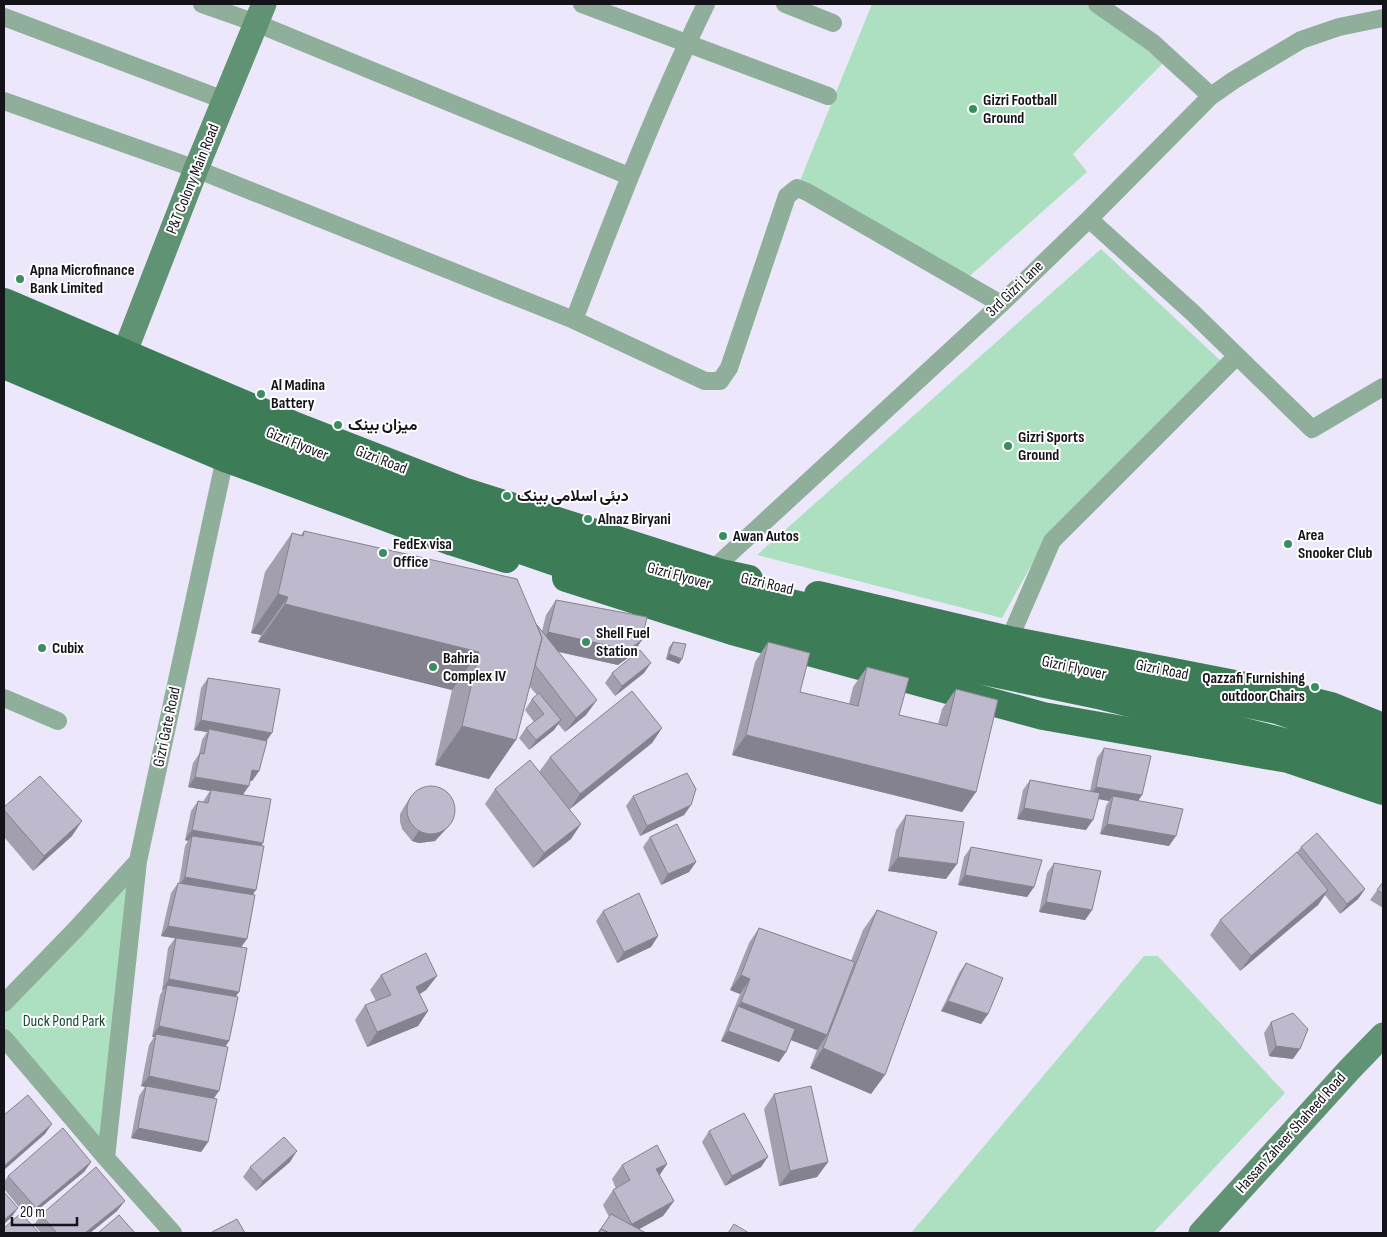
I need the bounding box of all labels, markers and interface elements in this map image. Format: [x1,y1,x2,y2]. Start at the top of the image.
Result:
place label: Gizri Football Ground [983,91,1057,128]
marker: Gizri Football Ground [967,103,979,115]
street label: P&T Colony Main Road [162,121,224,237]
street label: 3rd Gizri Lane [982,257,1048,321]
place label: Apna Microfinance Bank Limited [29,261,135,298]
marker: Apna Microfinance Bank Limited [14,273,26,285]
place label: Al Madina Battery [270,376,325,413]
marker: Al Madina Battery [255,388,267,400]
place label: میزان بینک [348,416,418,435]
marker: میزان بینک [332,419,344,431]
street label: Gizri Flyover [263,423,331,465]
place label: Gizri Sports Ground [1018,428,1084,465]
marker: Gizri Sports Ground [1002,440,1014,452]
street label: Gizri Road [353,442,409,478]
place label: دبئی اسلامی بینک [517,487,629,506]
marker: دبئی اسلامی بینک [501,490,513,502]
place label: Alnaz Biryani [597,510,671,529]
marker: Alnaz Biryani [582,513,594,525]
place label: Area Snooker Club [1297,526,1373,563]
place label: Awan Autos [732,527,799,546]
marker: Awan Autos [717,530,729,542]
place label: FedEx visa Office [393,535,452,572]
marker: Area Snooker Club [1282,538,1294,550]
marker: FedEx visa Office [377,547,389,559]
street label: Gizri Flyover [645,558,714,594]
street label: Gizri Road [739,569,795,599]
place label: Shell Fuel Station [596,624,650,661]
marker: Shell Fuel Station [580,636,592,648]
place label: Cubix [52,639,84,658]
marker: Cubix [36,642,48,654]
place label: Bahria Complex IV [443,649,506,686]
street label: Gizri Flyover [1040,652,1108,684]
street label: Gizri Road [1134,656,1190,684]
marker: Bahria Complex IV [427,661,439,673]
place label: Qazzafi Furnishing outdoor Chairs [1202,669,1305,706]
marker: Qazzafi Furnishing outdoor Chairs [1309,681,1321,693]
street label: Gizri Gate Road [149,685,185,769]
park label: Duck Pond Park [23,1012,105,1031]
street label: Hassan Zaheer Shaheed Road [1232,1069,1350,1197]
scale bar [12,1194,78,1226]
text: 20 m [20,1203,45,1222]

